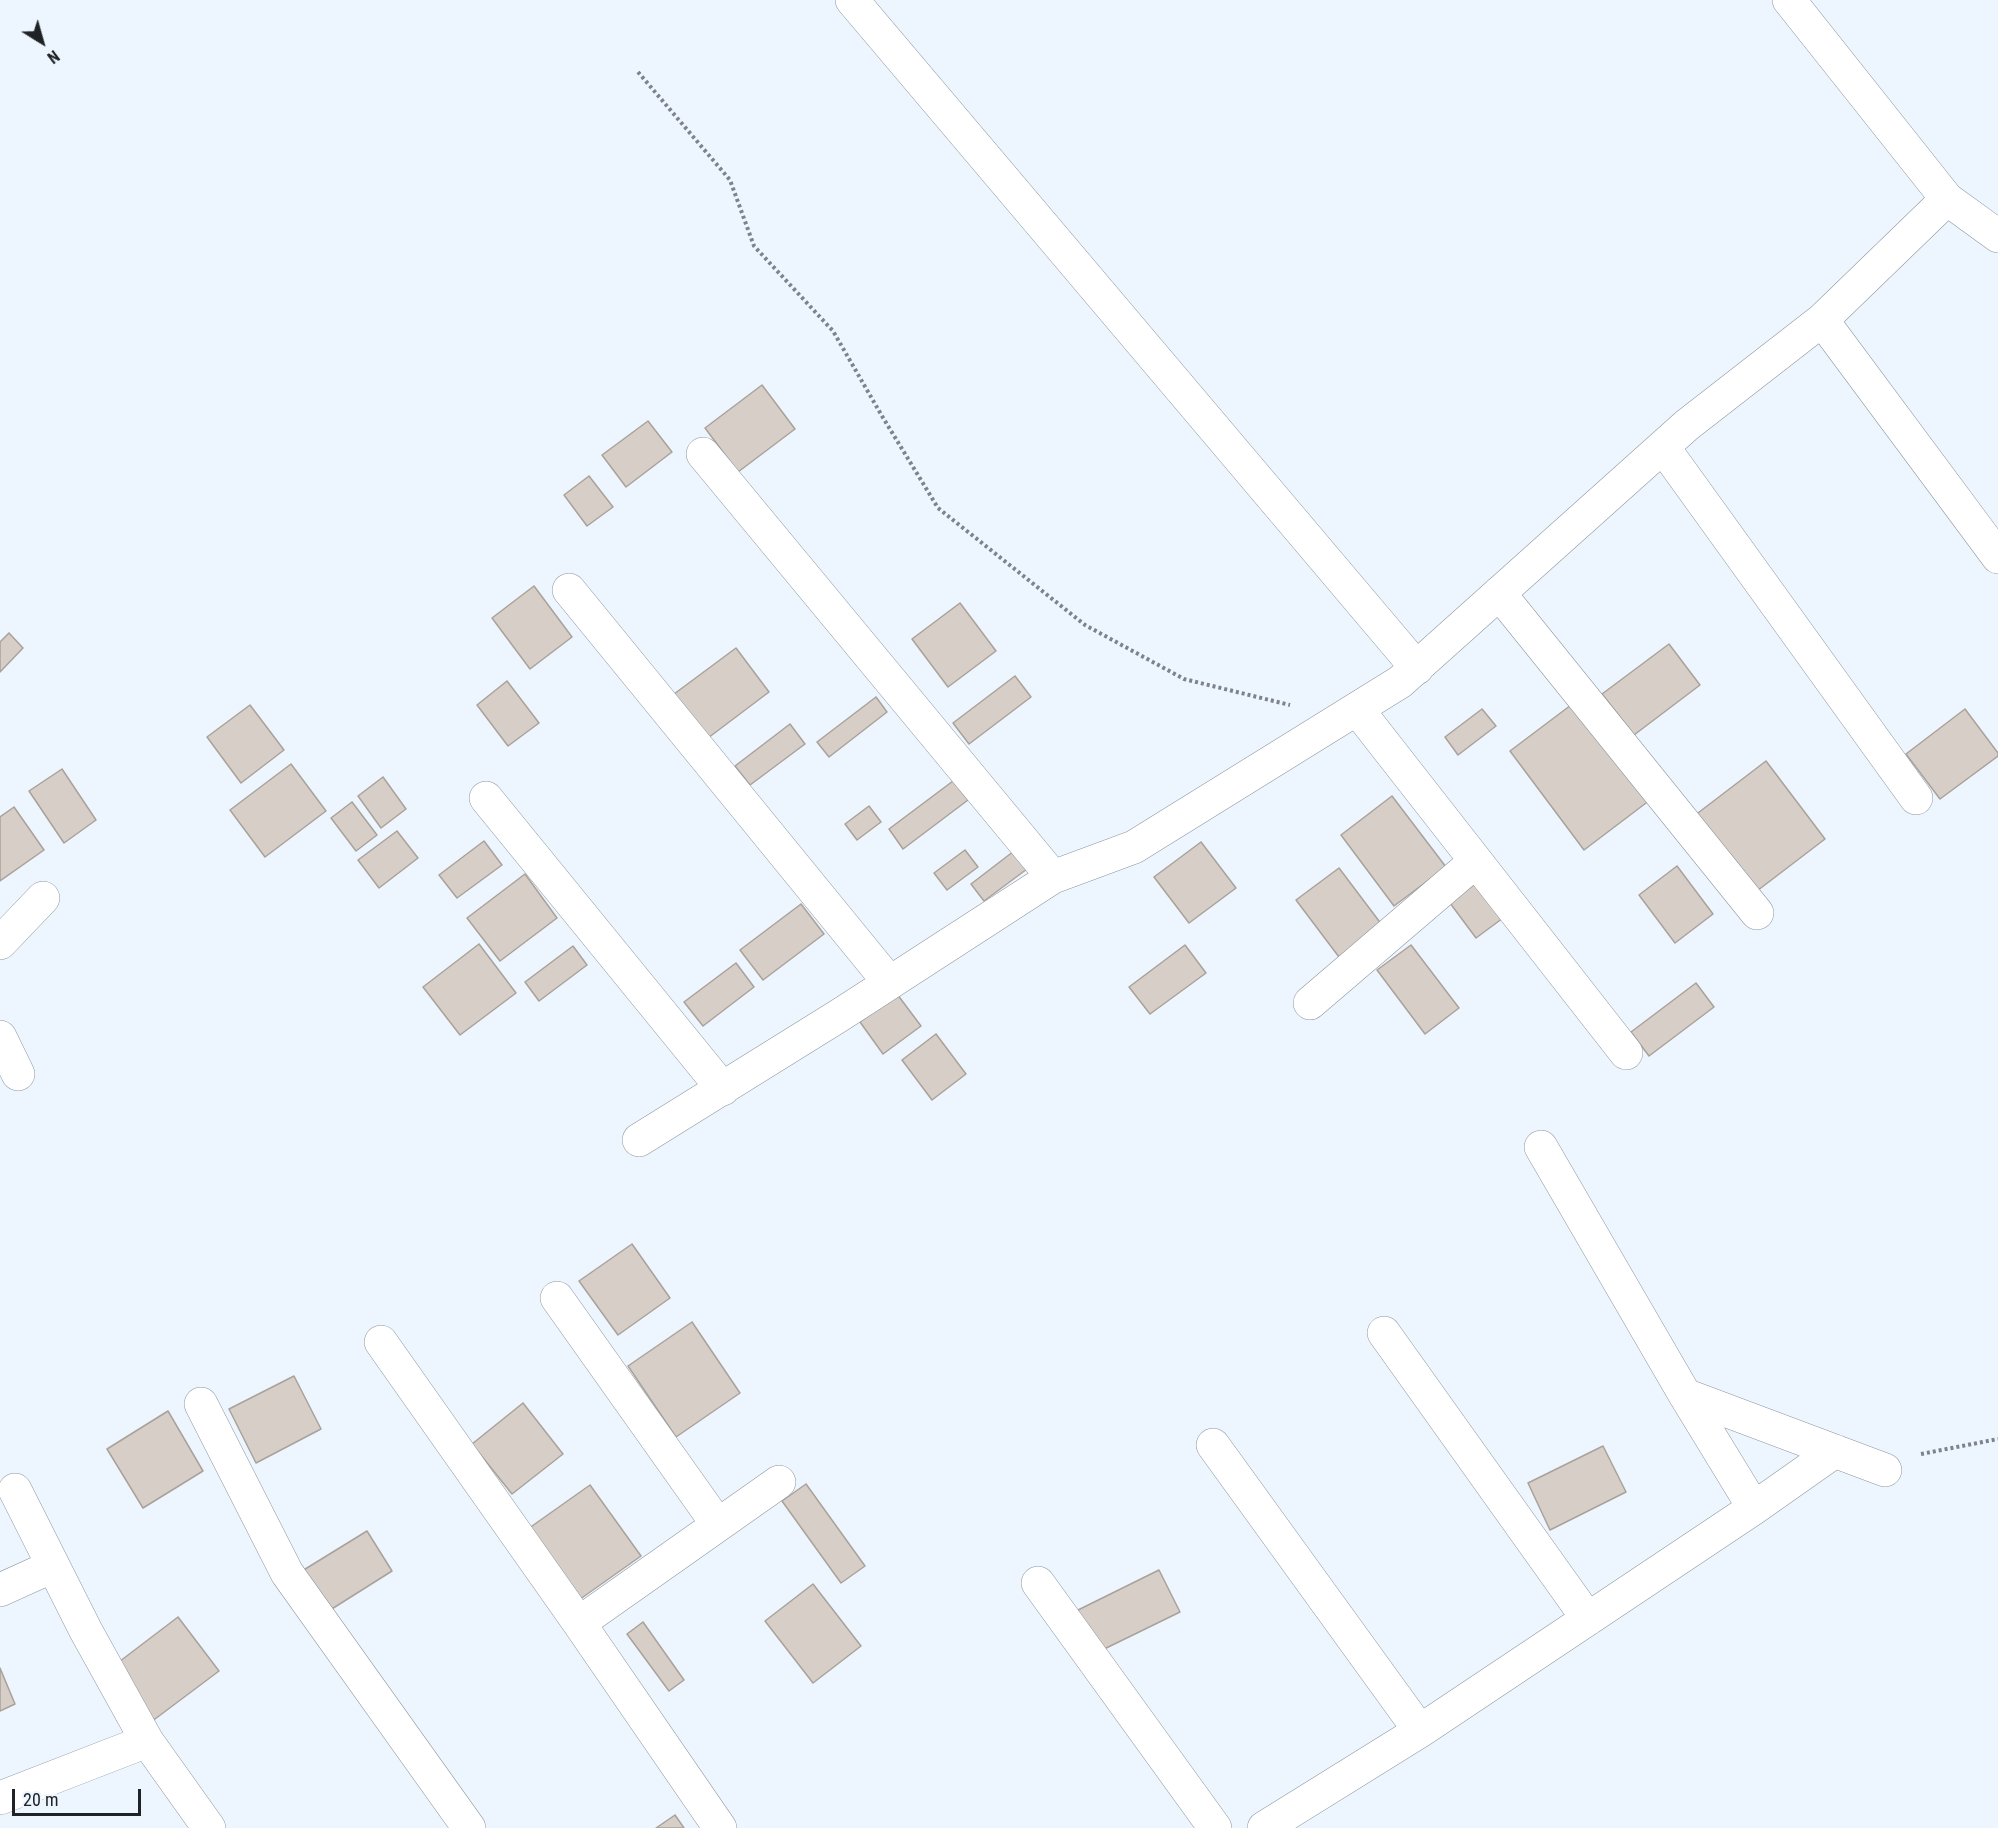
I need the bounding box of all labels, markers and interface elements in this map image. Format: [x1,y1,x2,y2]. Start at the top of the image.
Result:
north arrow [12,12,72,72]
text: N [44,46,63,67]
scale bar [15,1777,144,1815]
text: 20 m [23,1789,58,1810]

